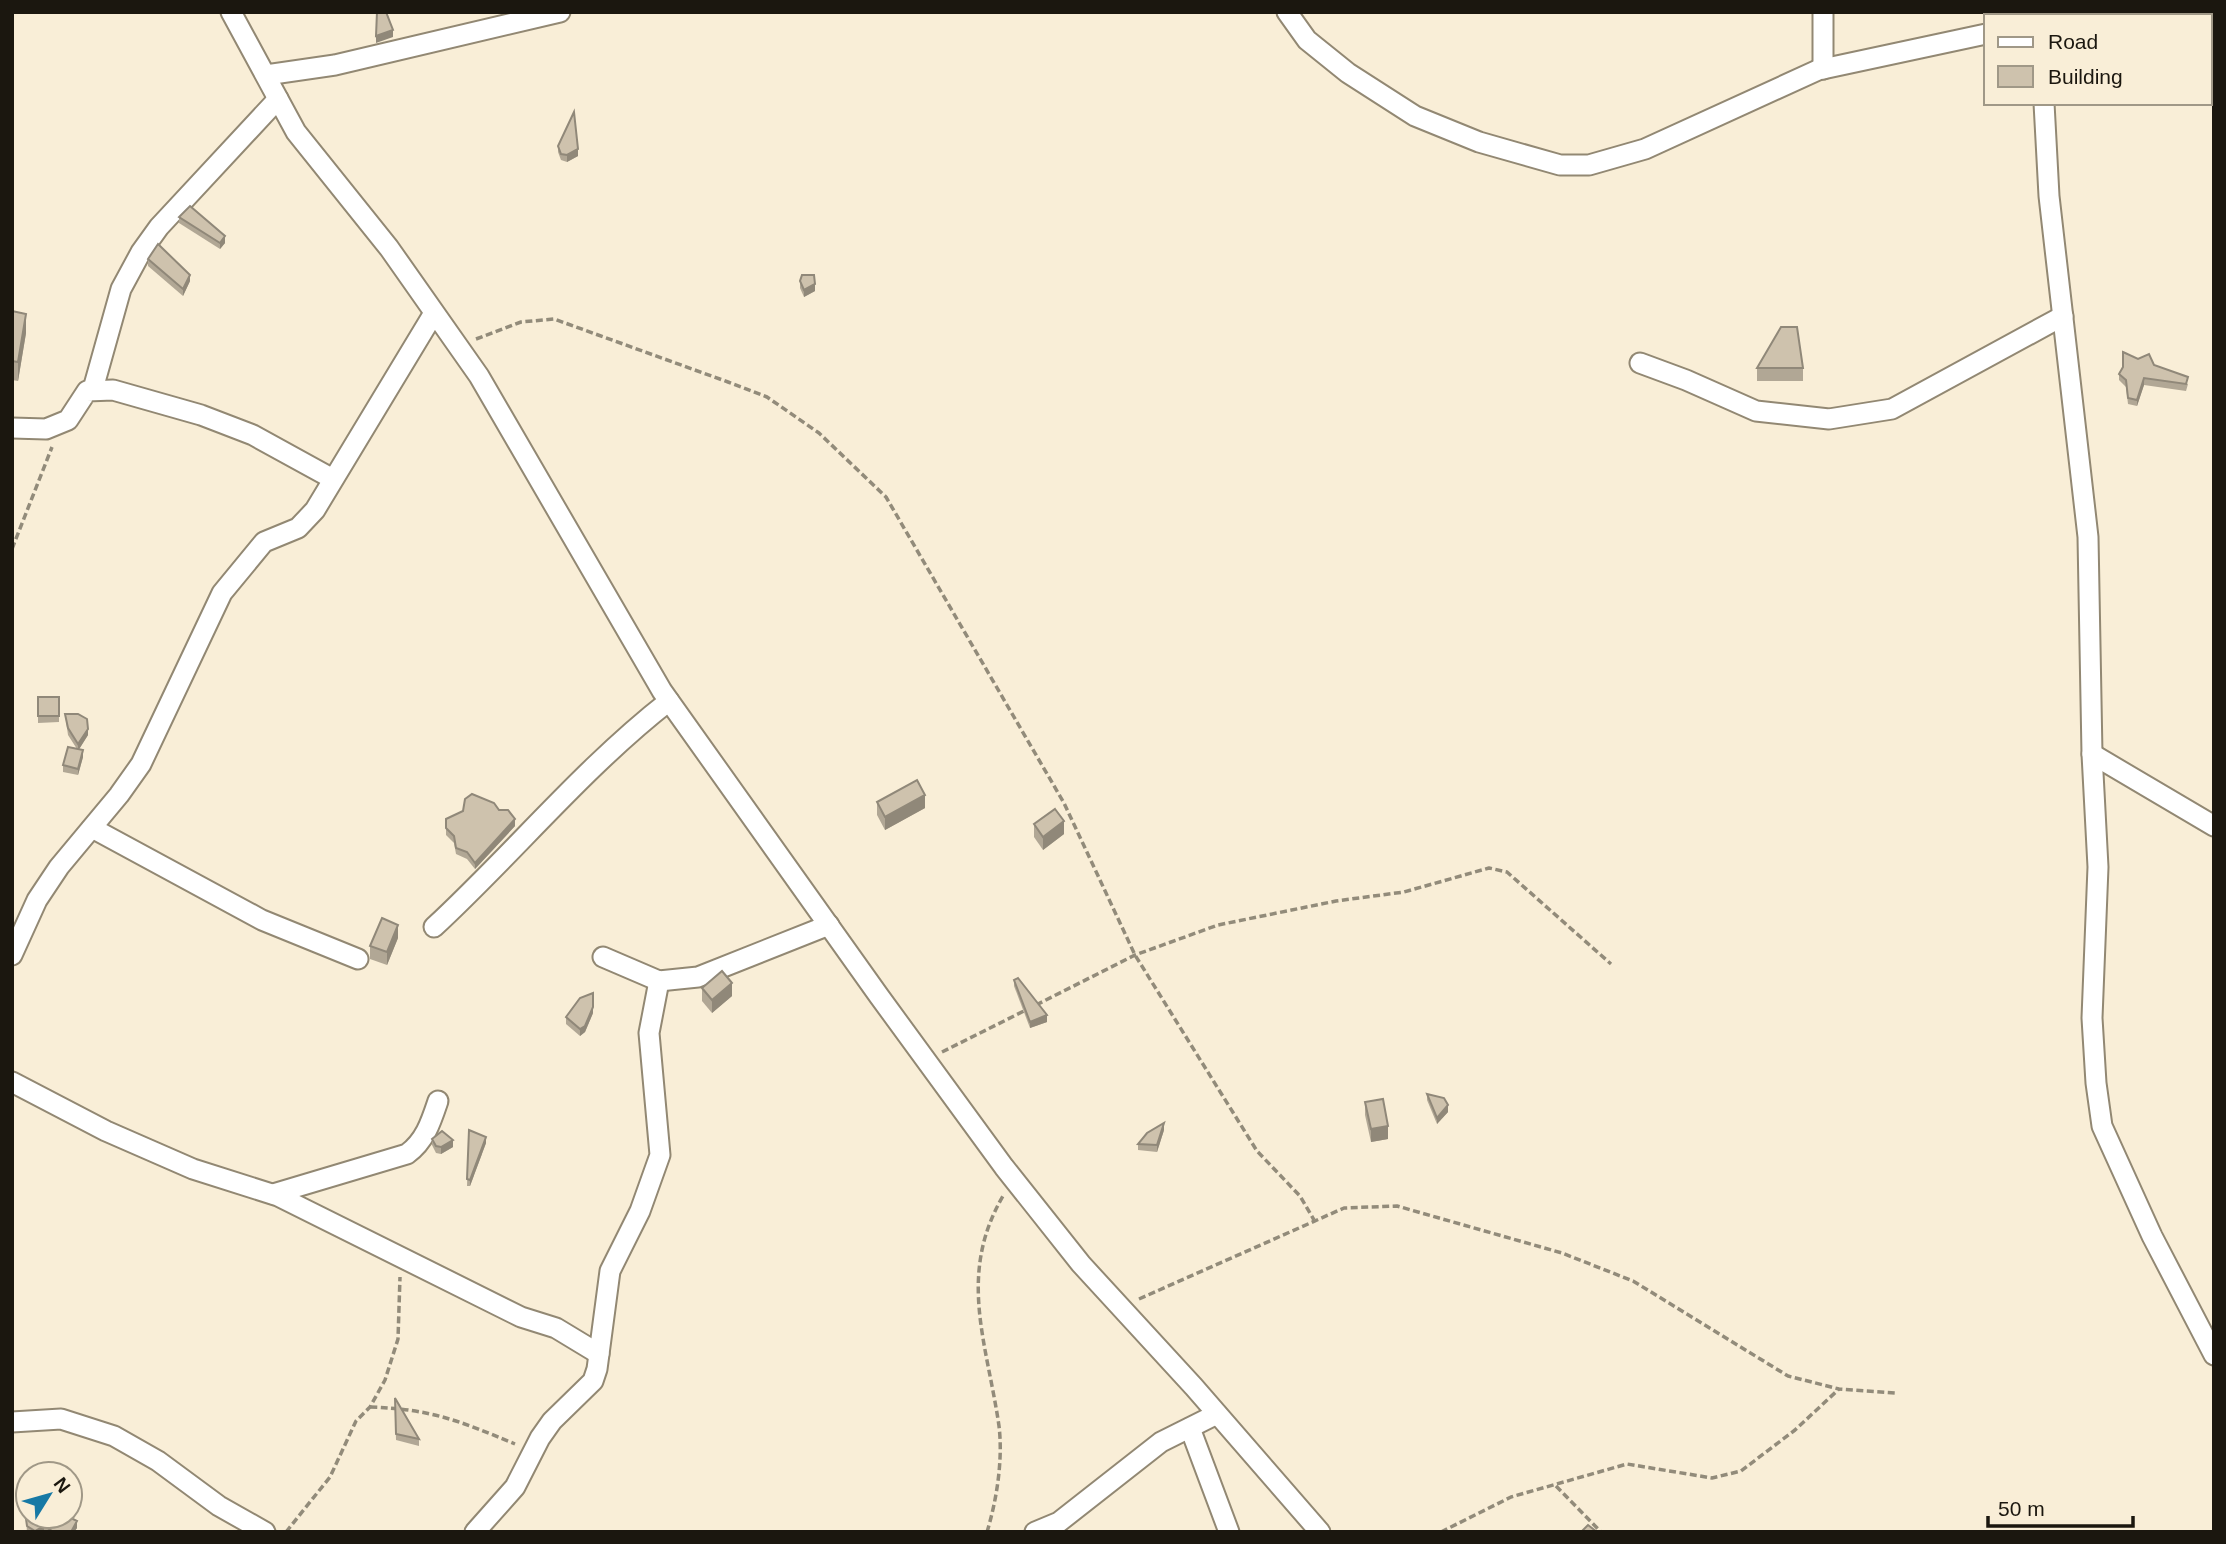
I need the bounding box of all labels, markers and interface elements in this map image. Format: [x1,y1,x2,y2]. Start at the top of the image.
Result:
legend [1984,14,2212,105]
text: Road [2048,30,2098,53]
text: Building [2048,65,2123,88]
north arrow [14,1460,84,1530]
text: N [50,1473,75,1497]
scale bar [1988,1484,2133,1528]
text: 50 m [1998,1497,2045,1520]

